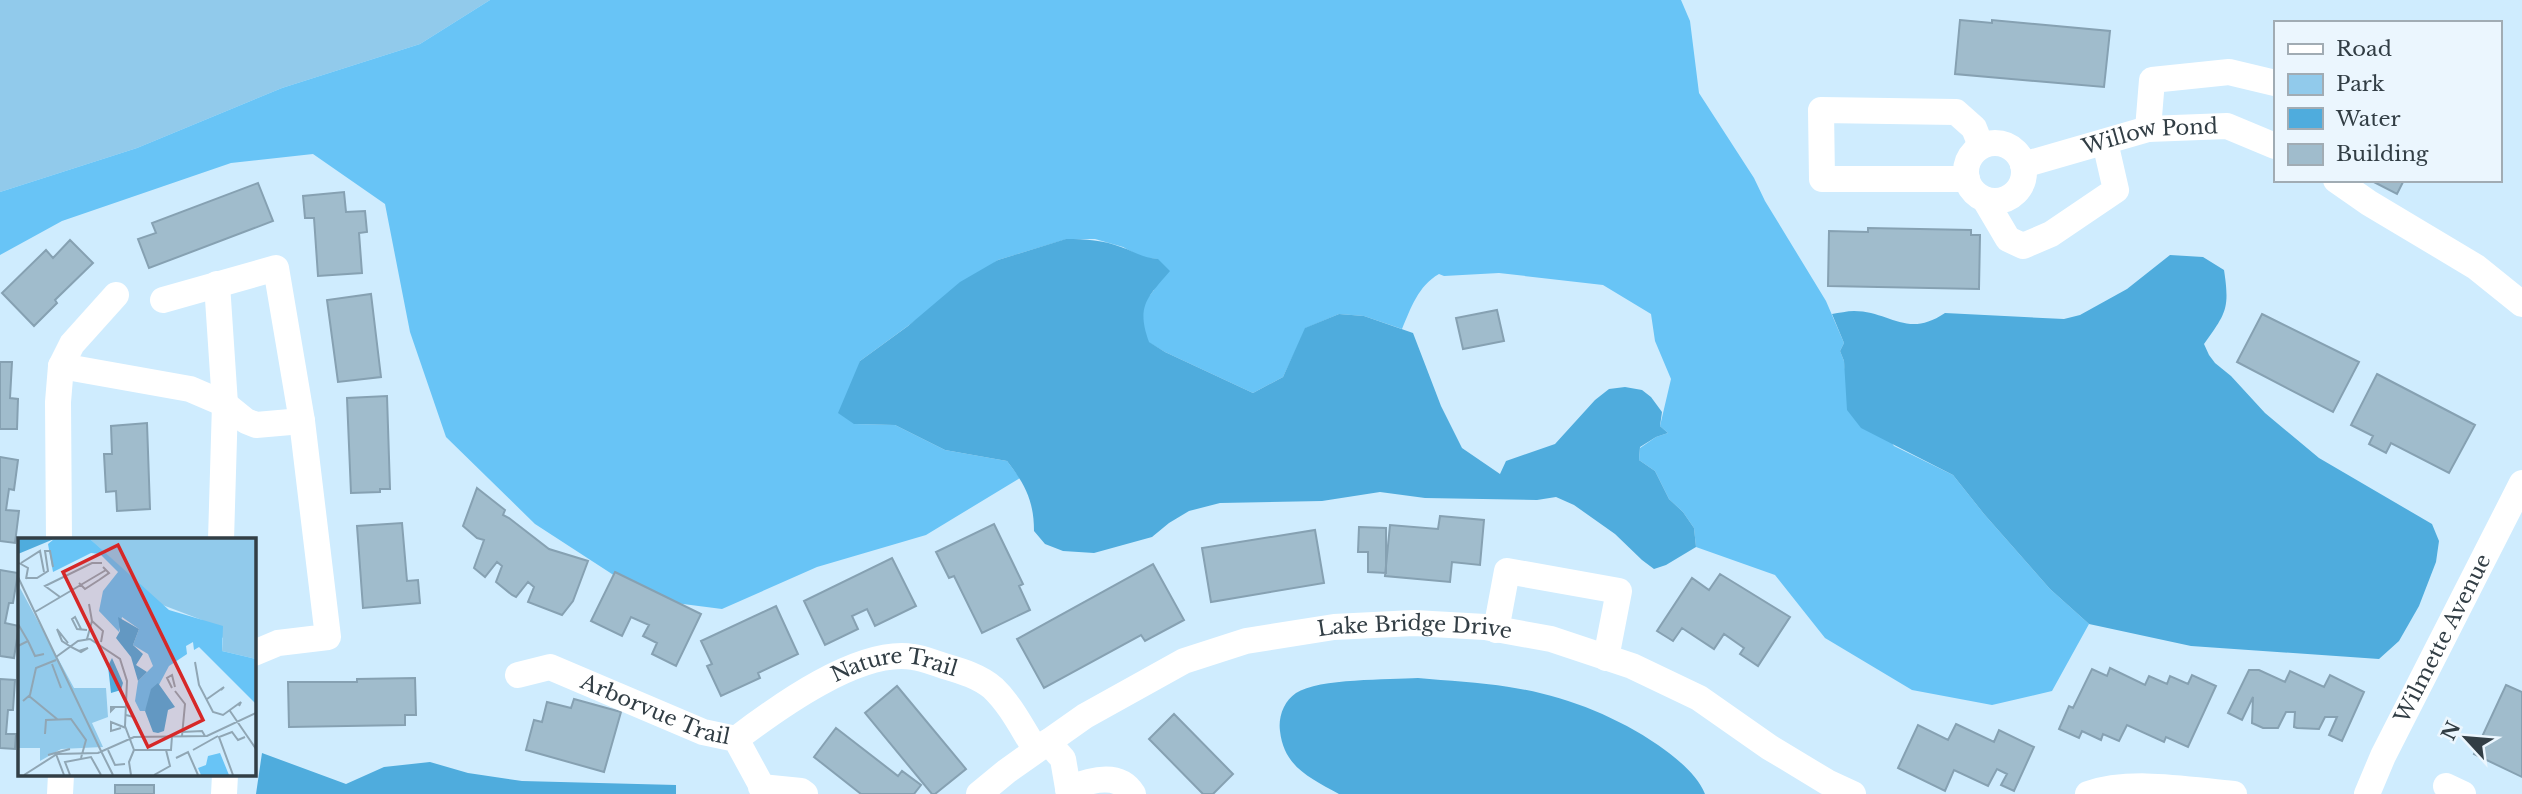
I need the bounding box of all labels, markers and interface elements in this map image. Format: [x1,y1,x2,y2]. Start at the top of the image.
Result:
legend [2274,21,2501,182]
text: Road [2336,36,2392,62]
text: Park [2336,71,2385,97]
text: Water [2335,106,2400,132]
street label: Willow Pond [2078,113,2218,161]
text: Building [2336,141,2429,167]
inset map [18,538,256,776]
street label: Wilmette Avenue [2388,550,2497,728]
street label: Lake Bridge Drive [1315,610,1514,645]
street label: Nature Trail [827,643,961,688]
street label: Arborvue Trail [576,668,733,750]
north arrow [2431,703,2501,773]
text: N [2437,718,2465,744]

